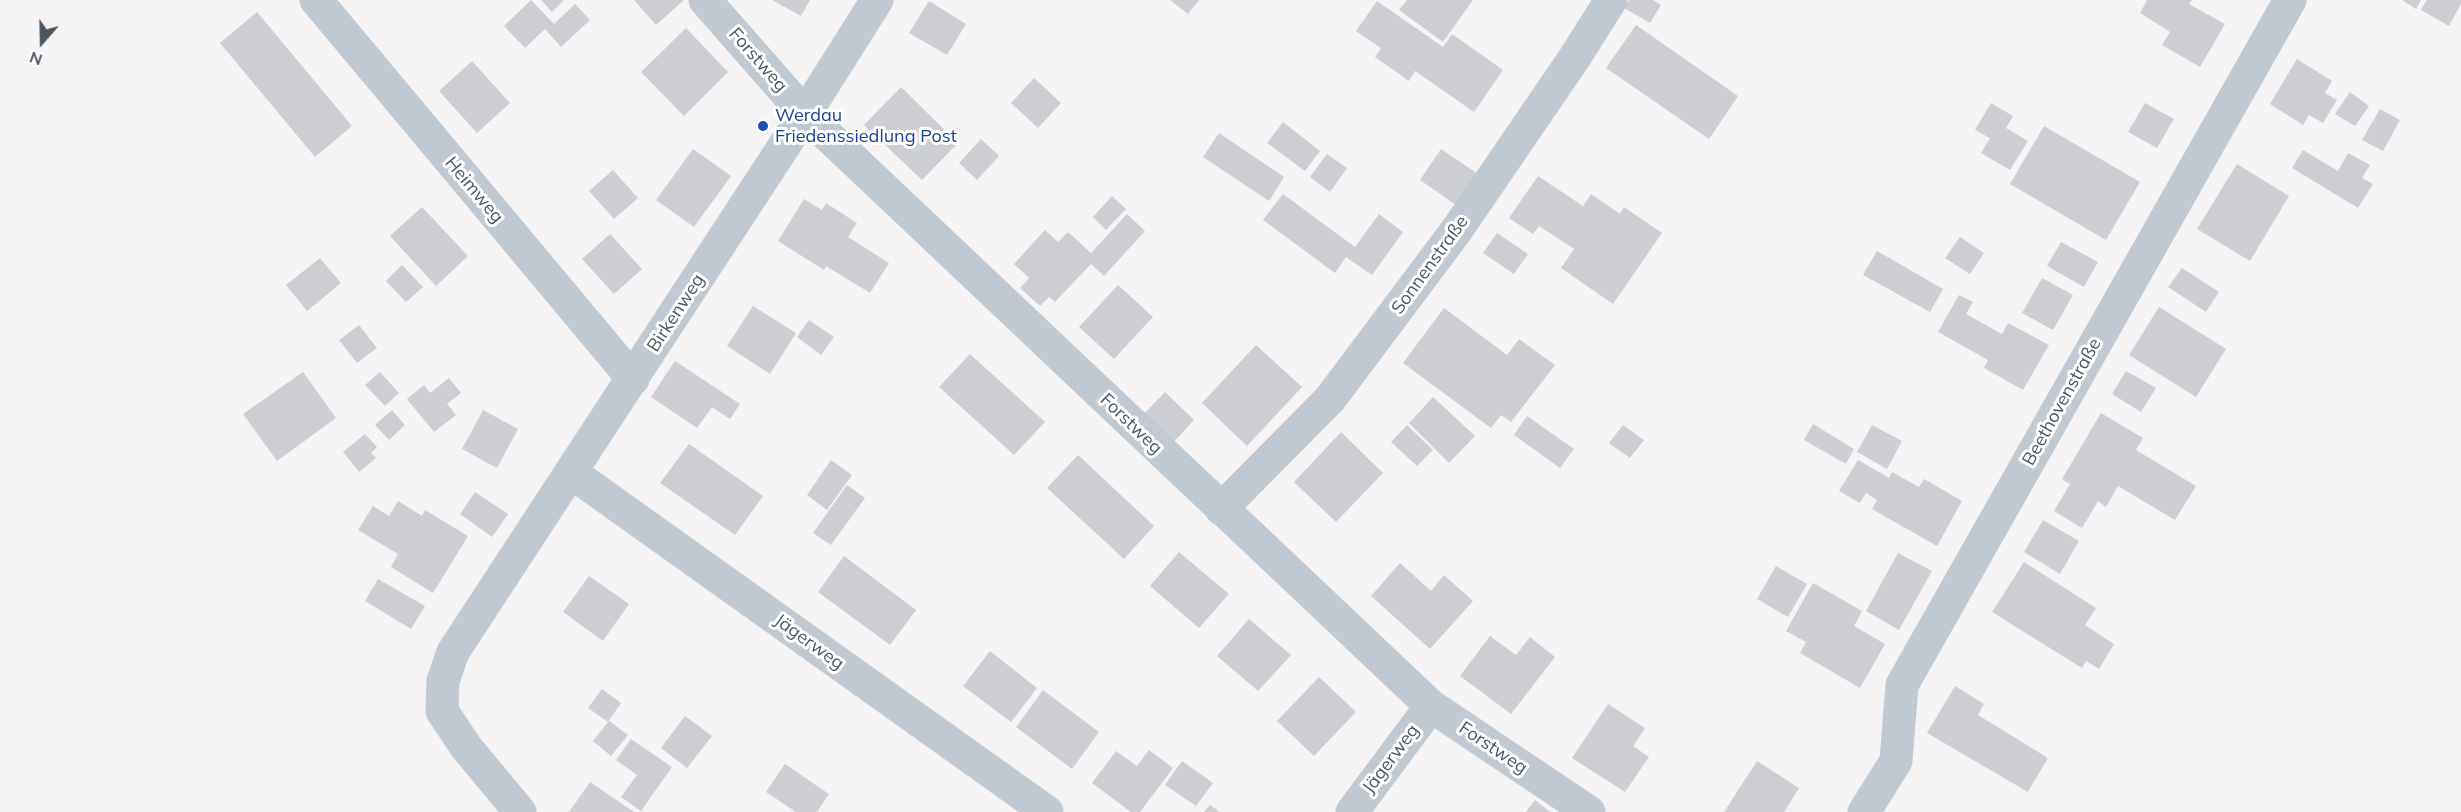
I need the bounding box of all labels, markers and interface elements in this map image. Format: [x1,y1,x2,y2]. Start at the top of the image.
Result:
north arrow [12,12,72,72]
street label: Forstweg [724,24,792,96]
text: N [27,47,45,70]
place label: Werdau Friedenssiedlung Post [775,105,957,148]
marker: Werdau Friedenssiedlung Post [756,119,770,133]
street label: Heimweg [440,153,508,227]
street label: Sonnenstraße [1387,212,1473,318]
street label: Birkenweg [643,270,709,356]
street label: Beethovenstraße [2018,335,2106,469]
street label: Forstweg [1095,389,1167,459]
street label: Jägerweg [770,610,848,674]
street label: Forstweg [1455,717,1531,779]
street label: Jägerweg [1358,720,1424,798]

